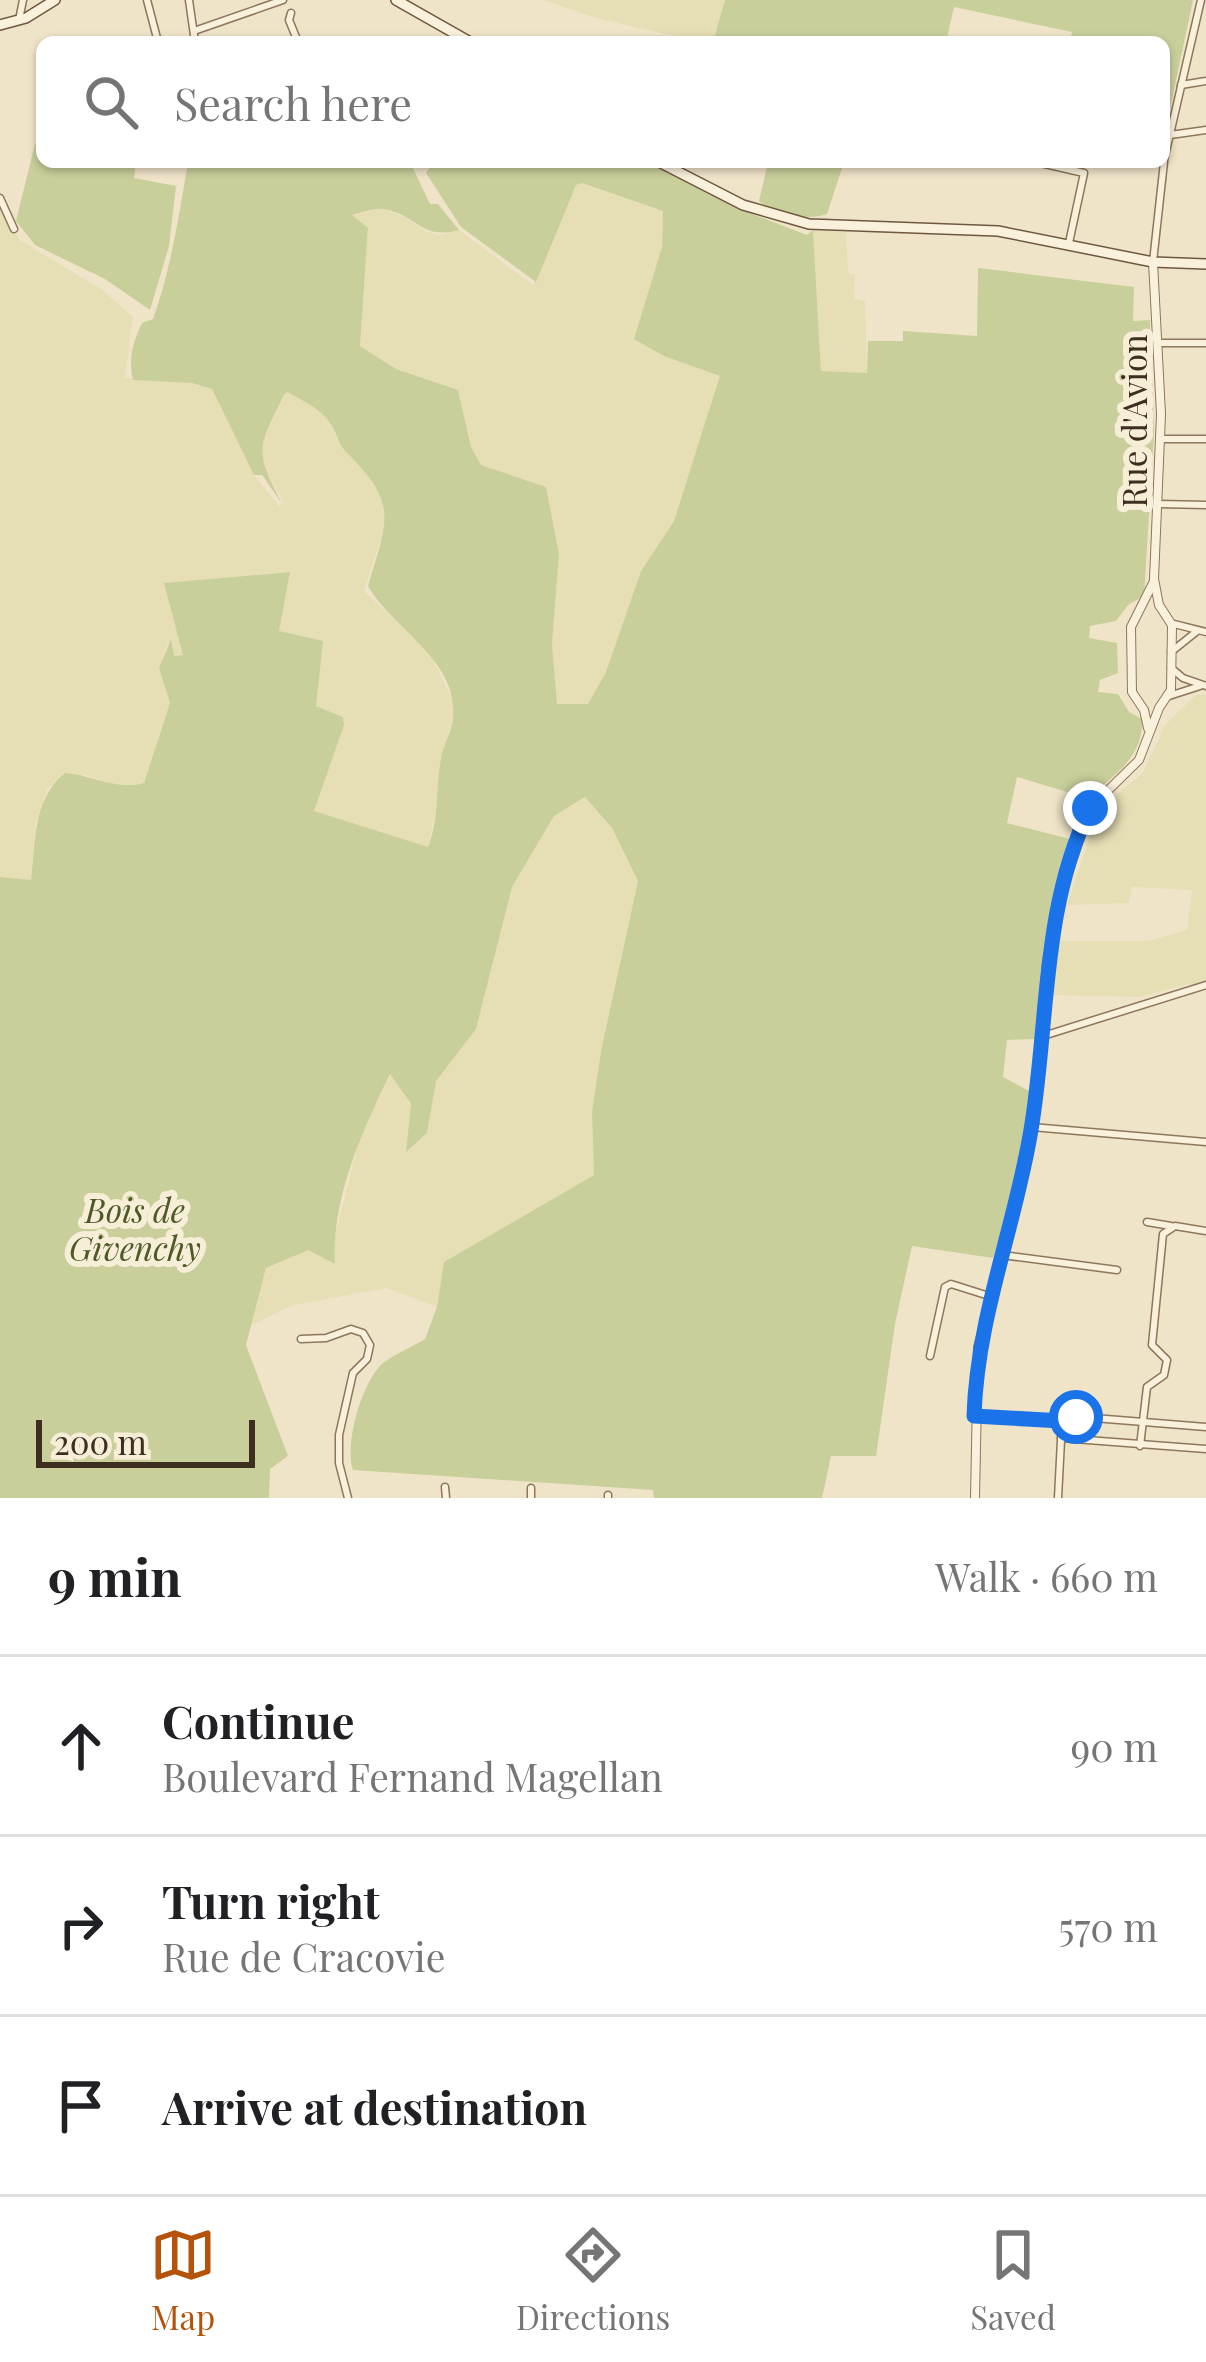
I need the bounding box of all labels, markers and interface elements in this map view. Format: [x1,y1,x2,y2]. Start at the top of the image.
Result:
search box [36,36,1170,168]
icon: search [78,69,144,135]
text: Search here [174,72,412,132]
street label: Rue d'Avion [1111,334,1155,508]
route end [1063,781,1117,835]
park label: Bois de Givenchy [69,1187,201,1269]
route start [1049,1390,1103,1444]
scale bar [36,1414,255,1467]
text: 200 m [54,1419,147,1463]
text: 9 min [48,1542,182,1610]
text: Walk · 660 m [935,1550,1158,1602]
text: Continue [162,1690,354,1750]
icon: ahead [48,1713,114,1779]
text: 90 m [1070,1720,1158,1772]
text: Boulevard Fernand Magellan [162,1750,663,1802]
text: Turn right [162,1870,380,1930]
icon: right [48,1893,114,1959]
text: 570 m [1058,1900,1158,1952]
text: Rue de Cracovie [162,1930,445,1982]
icon: arrive [48,2073,114,2139]
text: Arrive at destination [162,2076,587,2136]
tab: Map [150,2222,216,2338]
tab: Directions [516,2222,670,2338]
tab: Saved [970,2222,1056,2338]

